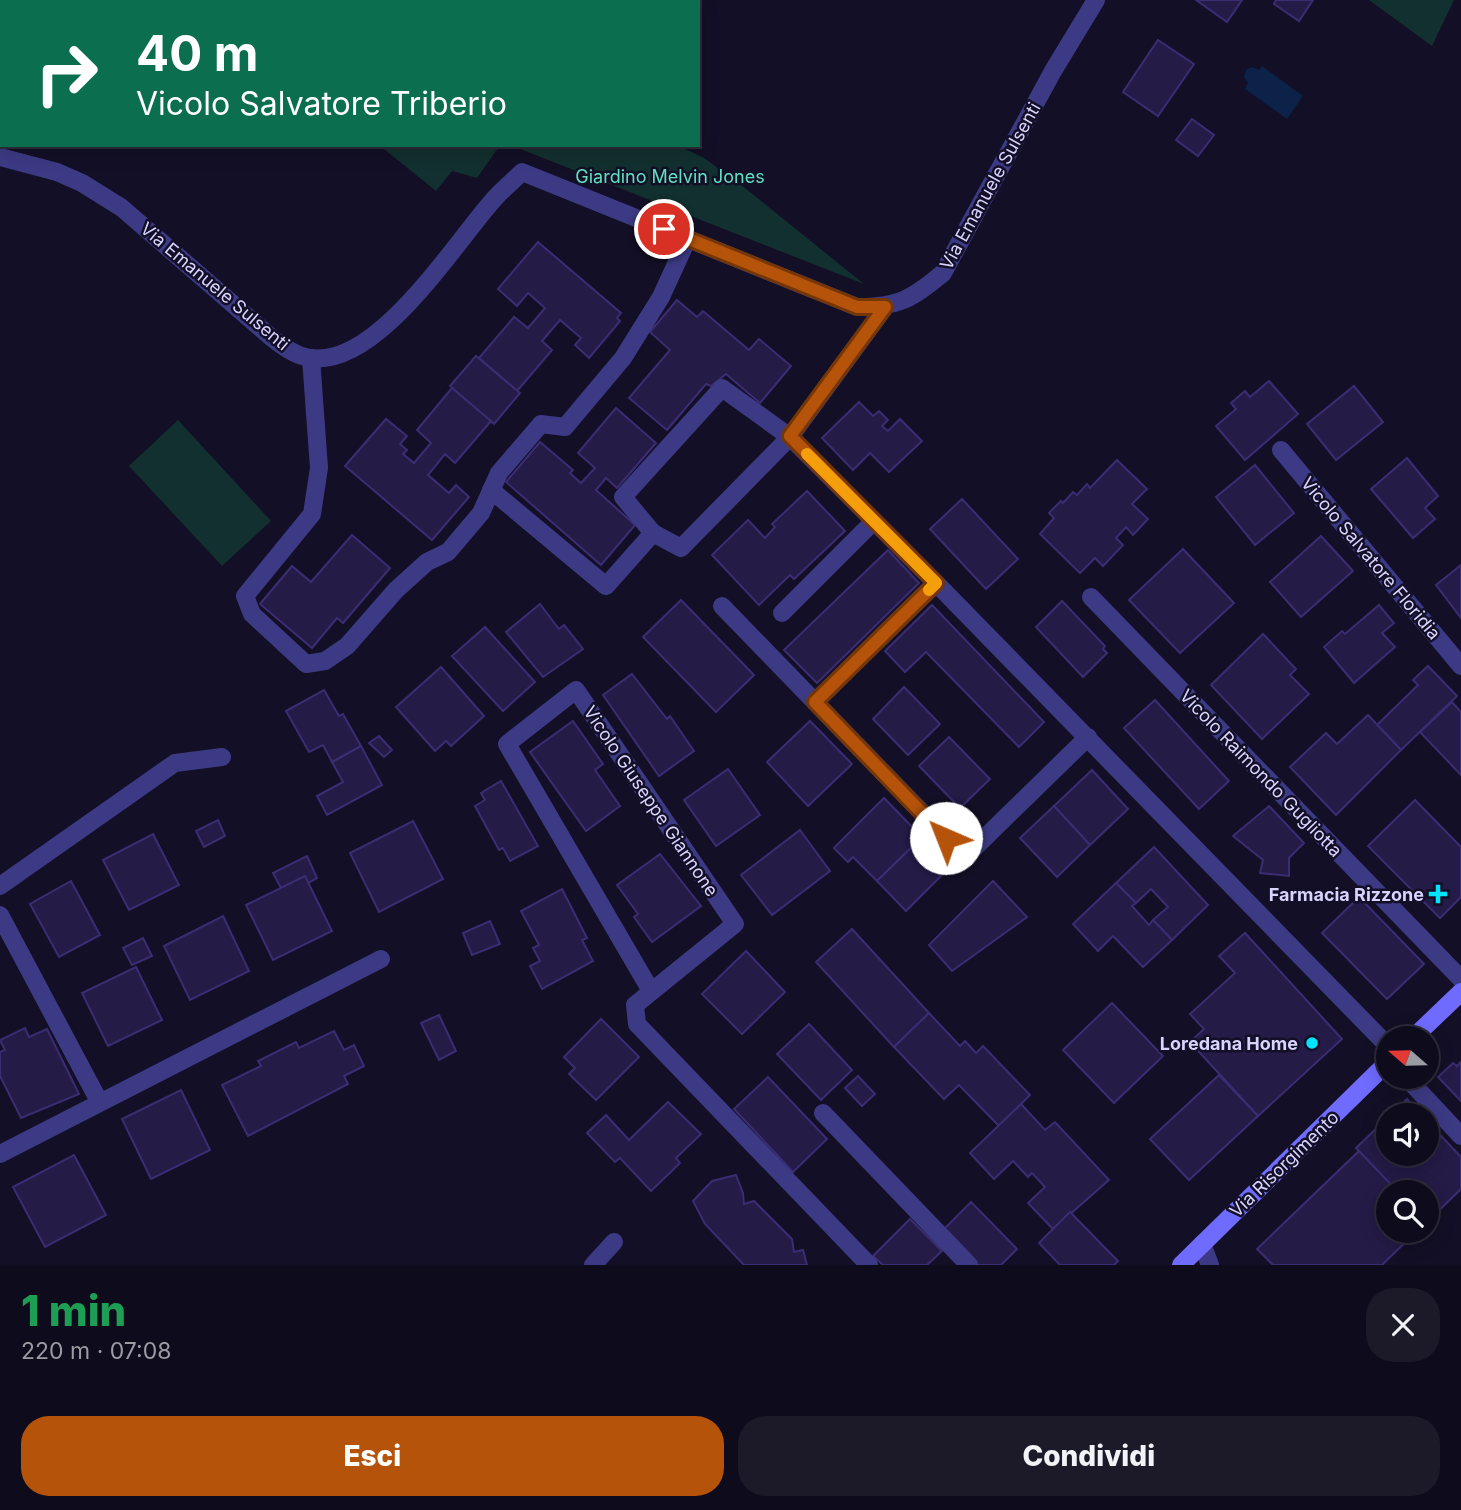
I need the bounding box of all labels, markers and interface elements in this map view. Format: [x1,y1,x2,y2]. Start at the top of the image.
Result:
text: 40 m [136,24,259,83]
icon: right [21,28,112,119]
text: Vicolo Salvatore Triberio [136,84,507,123]
street label: Via Emanuele Sulsenti [935,99,1045,273]
park label: Giardino Melvin Jones [575,166,765,187]
pin [634,199,694,259]
icon: arrive [645,210,683,248]
street label: Via Emanuele Sulsenti [136,218,294,354]
street label: Vicolo Salvatore Floridia [1297,473,1445,643]
street label: Vicolo Raimondo Gugliotta [1176,685,1346,861]
street label: Vicolo Giuseppe Giannone [579,702,723,900]
position arrow [909,801,983,875]
place label: Farmacia Rizzone [1269,884,1424,905]
marker: Farmacia Rizzone [1430,886,1446,902]
north arrow [1376,1026,1438,1088]
map controls [1376,1026,1439,1243]
place label: Loredana Home [1160,1033,1298,1054]
marker: Loredana Home [1304,1035,1320,1051]
button: sound [1376,1103,1439,1166]
street label: Via Risorgimento [1225,1107,1343,1221]
button: search [1376,1180,1439,1243]
text: 1 min [21,1285,126,1336]
button: close [1366,1288,1440,1362]
text: 220 m · 07:08 [21,1337,171,1365]
button: Esci [21,1416,724,1496]
button: Condividi [738,1416,1440,1496]

